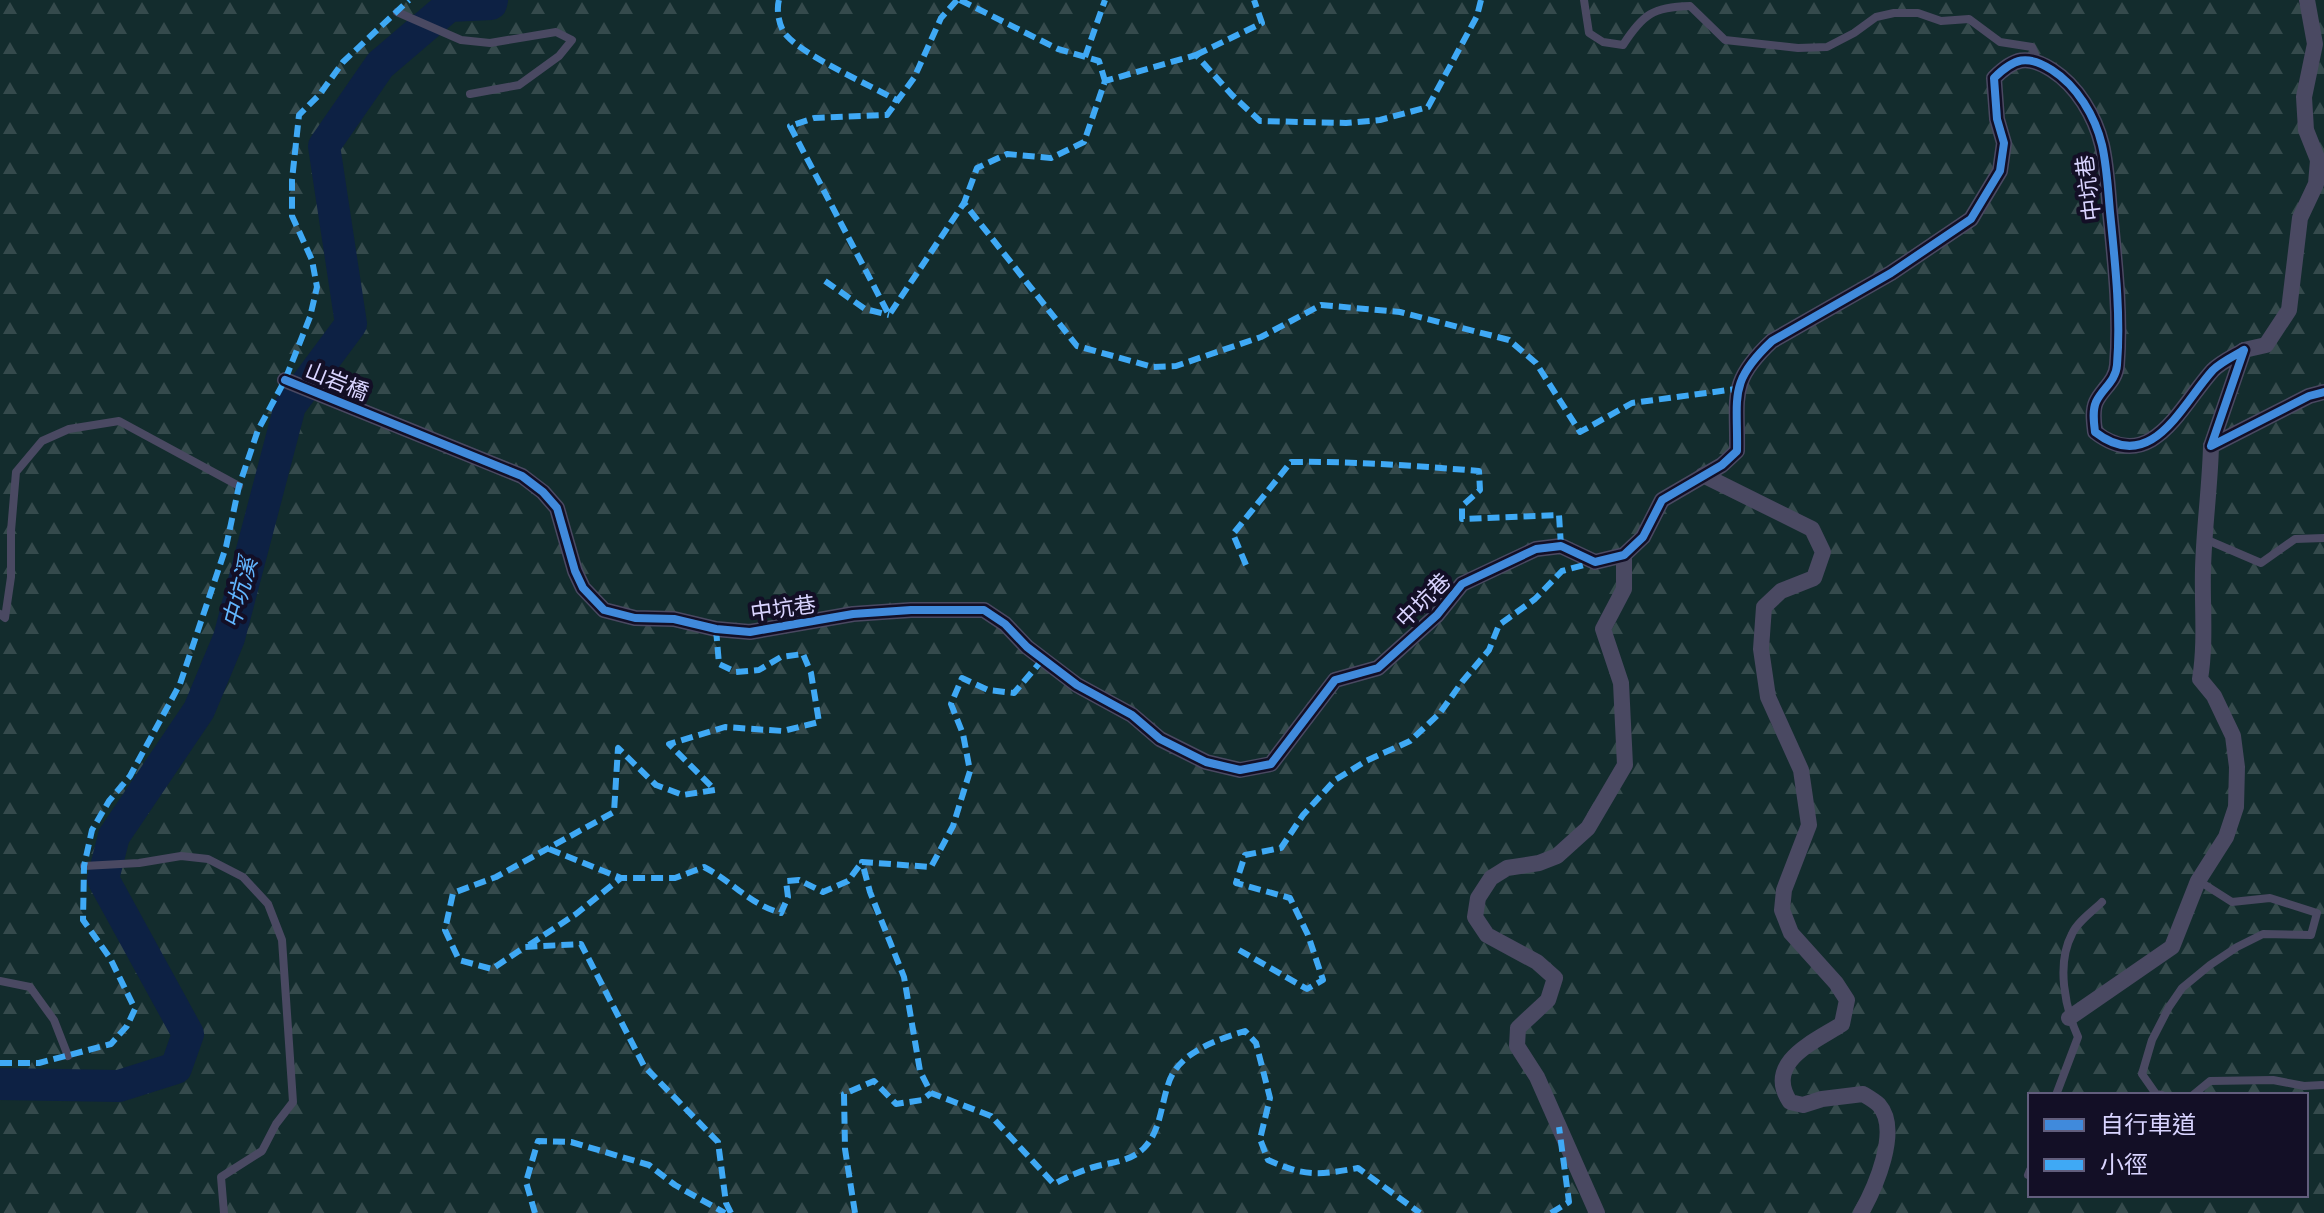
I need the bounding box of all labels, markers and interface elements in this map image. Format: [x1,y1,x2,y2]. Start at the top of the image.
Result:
street label: 中坑巷 [2072,154,2105,222]
street label: 山岩橋 [302,358,372,405]
water label: 中坑溪 [217,552,264,631]
street label: 中坑巷 [1391,568,1456,633]
street label: 中坑巷 [749,592,817,625]
legend [2028,1093,2308,1197]
text: 自行車道 [2100,1111,2196,1139]
text: 小徑 [2100,1151,2148,1179]

